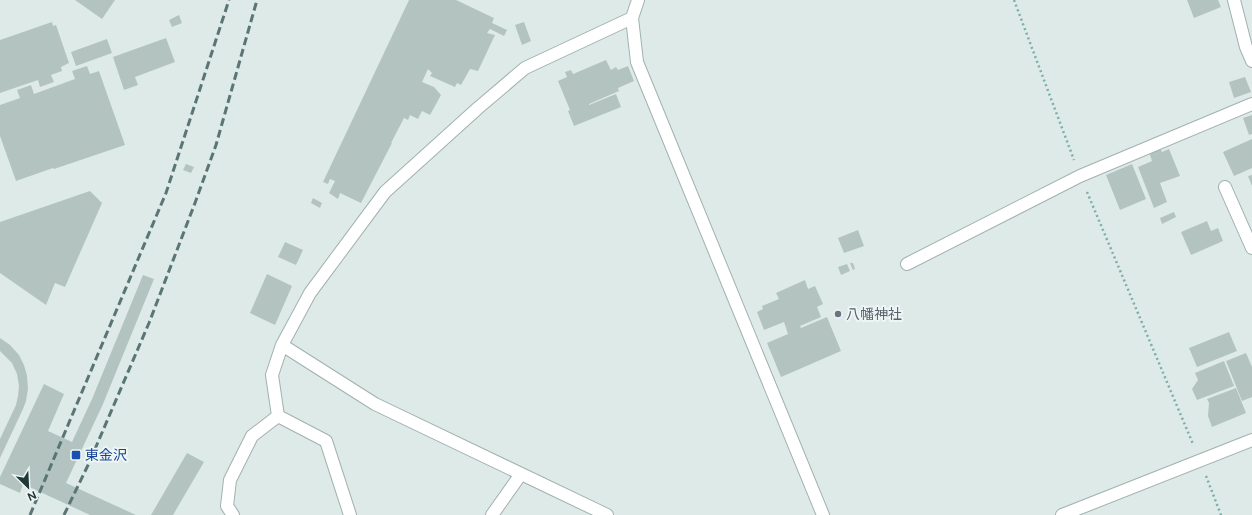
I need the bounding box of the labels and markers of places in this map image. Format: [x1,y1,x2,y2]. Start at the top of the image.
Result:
place label: 八幡神社 [846,306,902,323]
marker: 八幡神社 [833,309,843,319]
place label: 東金沢 [85,447,127,464]
marker: 東金沢 [70,449,82,461]

